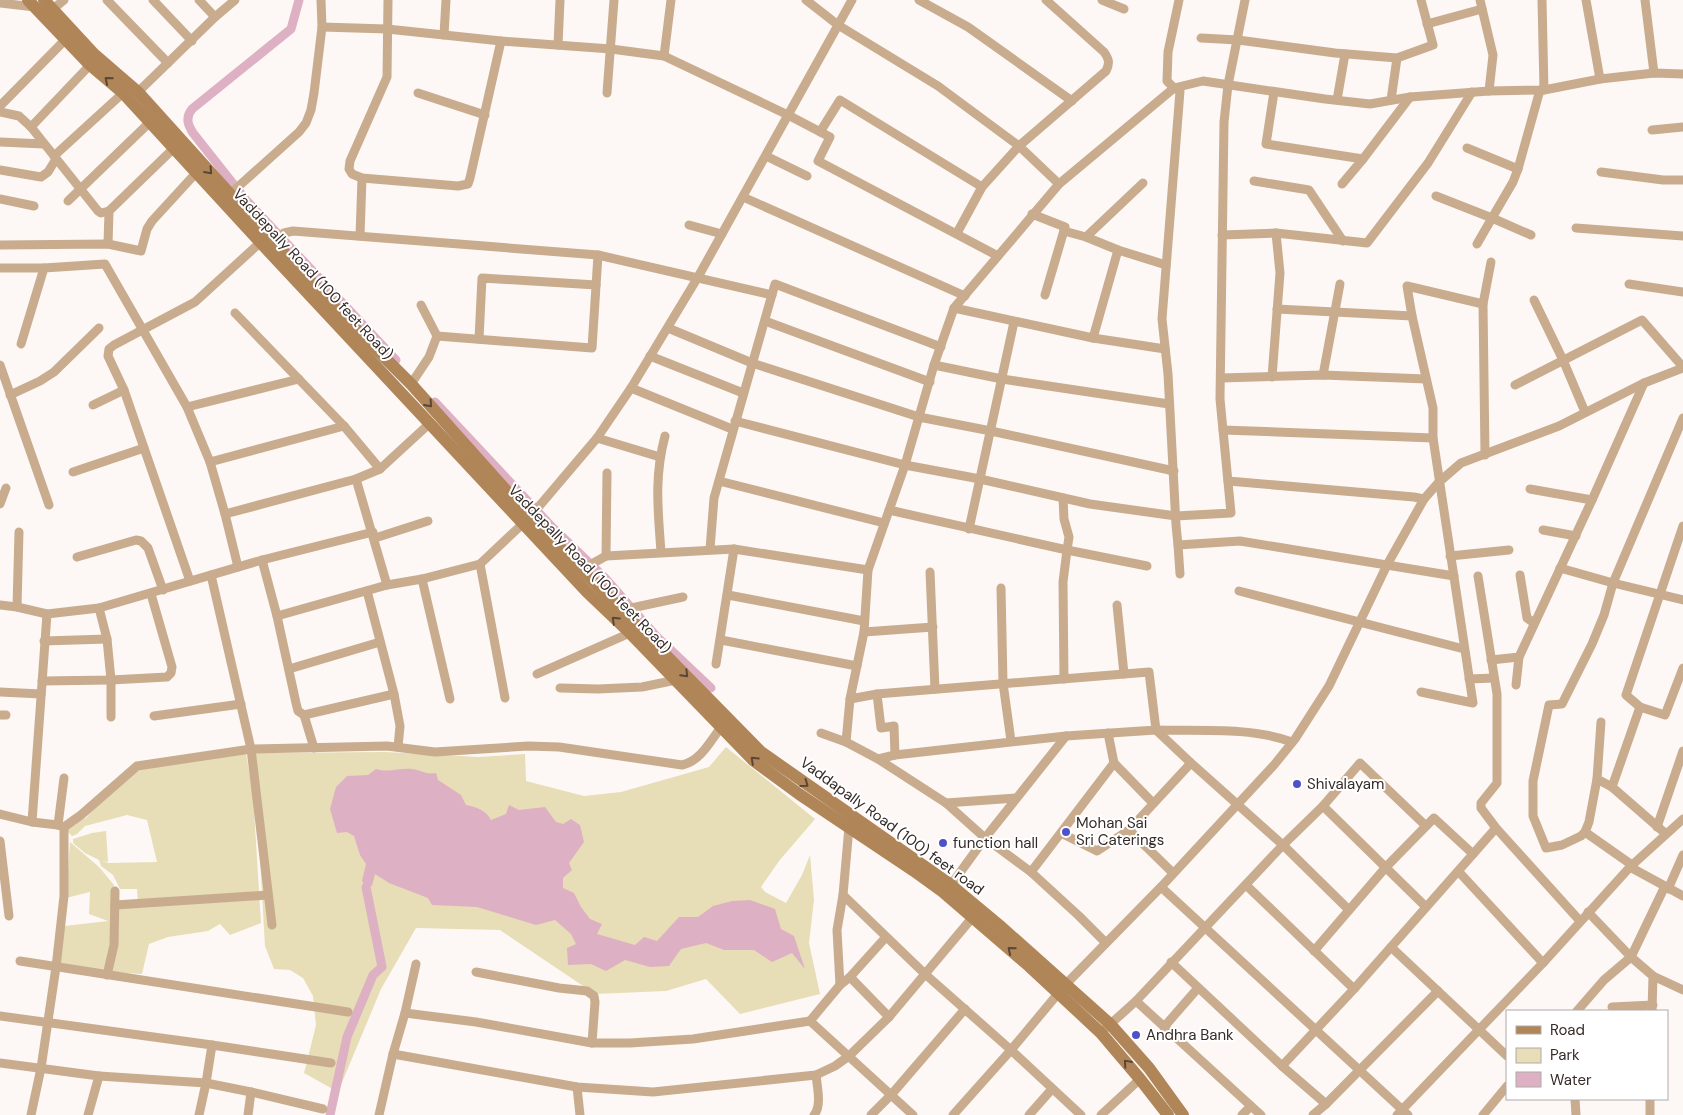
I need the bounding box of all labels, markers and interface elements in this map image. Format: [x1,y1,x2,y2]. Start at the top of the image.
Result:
one-way arrow [105,78,114,86]
one-way arrow [204,166,213,175]
street label: Vaddepally Road (100 feet Road) [228,184,398,364]
one-way arrow [423,399,432,408]
street label: Vaddepally Road (100 feet Road) [504,480,676,658]
one-way arrow [612,617,621,626]
one-way arrow [680,668,689,677]
street label: Vaddapally Road (100) feet road [796,752,988,900]
one-way arrow [751,757,760,766]
place label: Shivalayam [1307,774,1384,794]
one-way arrow [799,778,809,787]
marker: Shivalayam [1291,778,1303,790]
place label: Mohan Sai Sri Caterings [1076,813,1164,850]
marker: Mohan Sai Sri Caterings [1060,826,1072,838]
place label: function hall [953,833,1038,853]
marker: function hall [937,837,949,849]
one-way arrow [1007,947,1016,956]
legend [1506,1010,1668,1100]
text: Road [1550,1020,1585,1040]
place label: Andhra Bank [1146,1025,1234,1045]
marker: Andhra Bank [1130,1029,1142,1041]
text: Park [1550,1045,1580,1065]
one-way arrow [1124,1060,1133,1069]
text: Water [1550,1070,1592,1090]

